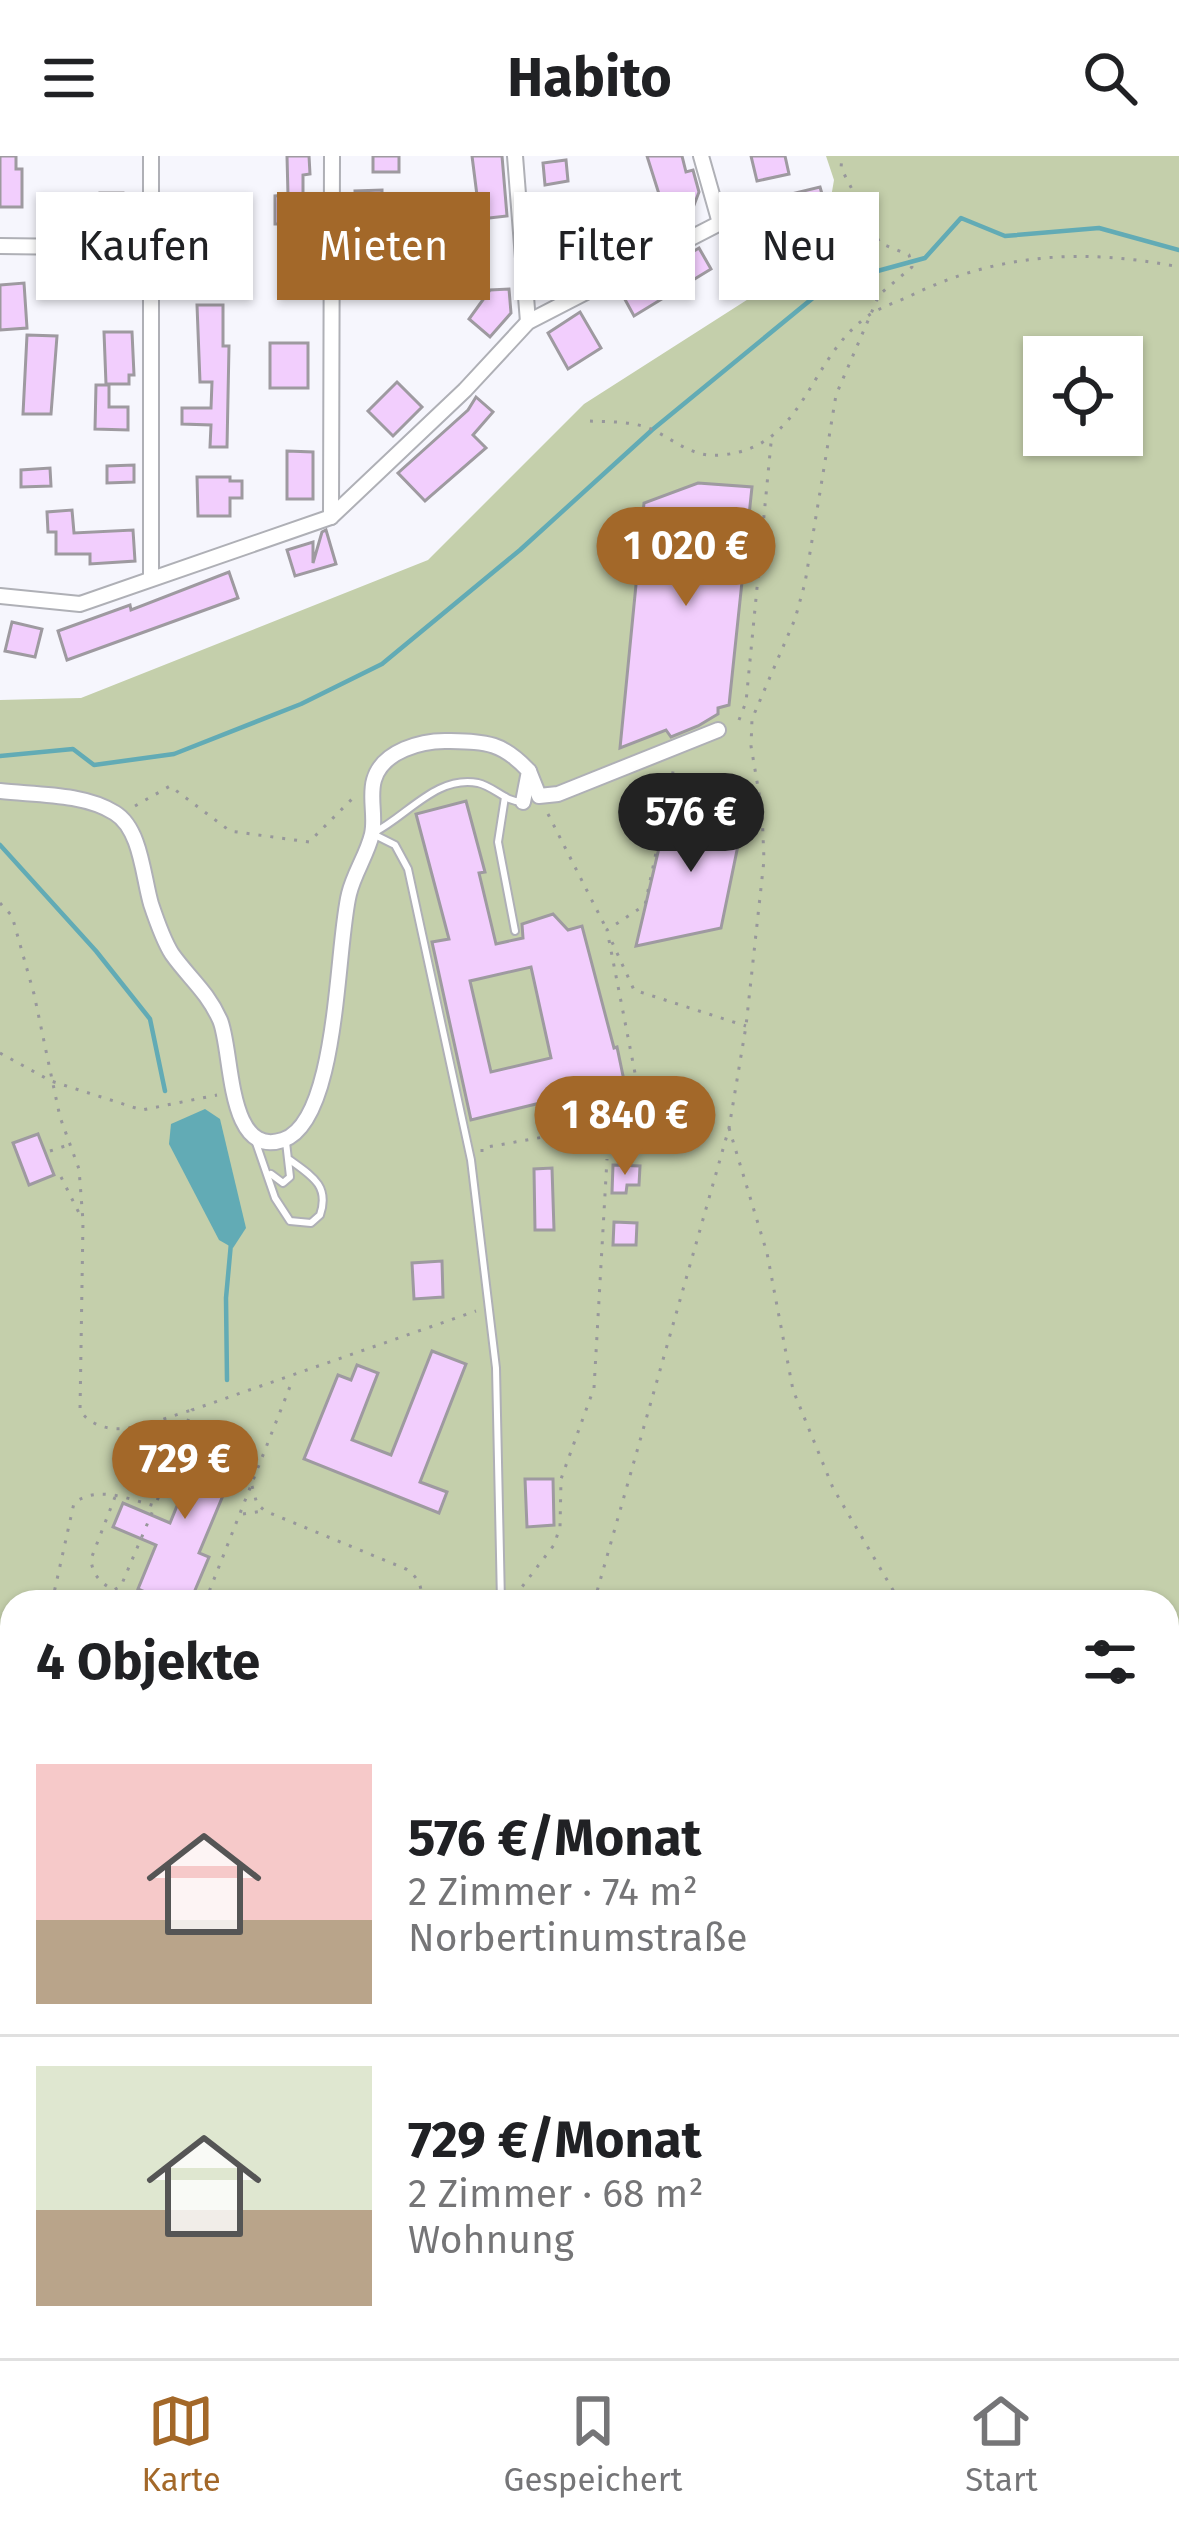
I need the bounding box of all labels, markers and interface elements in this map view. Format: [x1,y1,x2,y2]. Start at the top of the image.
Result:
icon: menu [36,45,102,111]
icon: search [1077,45,1143,111]
text: Habito [507,46,672,110]
chip: Kaufen [36,192,253,300]
chip: Mieten [277,192,490,300]
chip: Filter [514,192,695,300]
chip: Neu [719,192,879,300]
map controls [1023,336,1143,456]
button: locate [1023,336,1143,456]
pin: 1 020 € [575,507,797,609]
text: 1 020 € [624,523,749,569]
pin: 576 € [607,773,775,875]
text: 576 € [645,789,737,835]
pin: 1 840 € [514,1076,736,1178]
text: 1 840 € [561,1092,689,1138]
pin: 729 € [101,1420,269,1522]
text: 729 € [139,1436,231,1482]
icon: filters [1077,1629,1143,1695]
text: 4 Objekte [36,1631,260,1693]
text: 576 €/Monat [408,1807,701,1869]
icon: home [132,1812,276,1956]
text: 2 Zimmer · 74 m² [408,1869,698,1915]
text: Norbertinumstraße [408,1915,748,1961]
text: 729 €/Monat [408,2109,702,2171]
icon: home [132,2114,276,2258]
text: 2 Zimmer · 68 m² [408,2171,704,2217]
text: Wohnung [408,2217,574,2263]
tab: Karte [141,2388,221,2500]
tab: Gespeichert [504,2388,682,2500]
tab: Start [965,2388,1038,2500]

